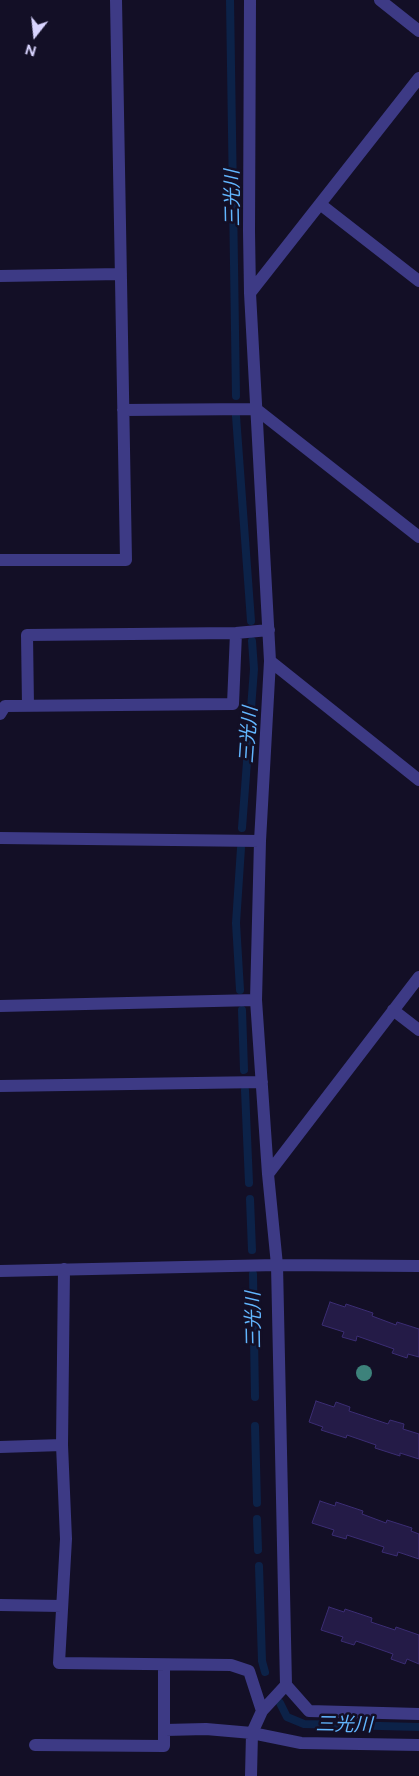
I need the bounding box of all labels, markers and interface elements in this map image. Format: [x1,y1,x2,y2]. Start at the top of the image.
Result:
north arrow [10,10,60,60]
text: N [23,40,38,60]
water label: 三光川 [221,169,245,227]
water label: 三光川 [236,706,262,764]
water label: 三光川 [242,1291,266,1349]
water label: 三光川 [315,1713,373,1737]

